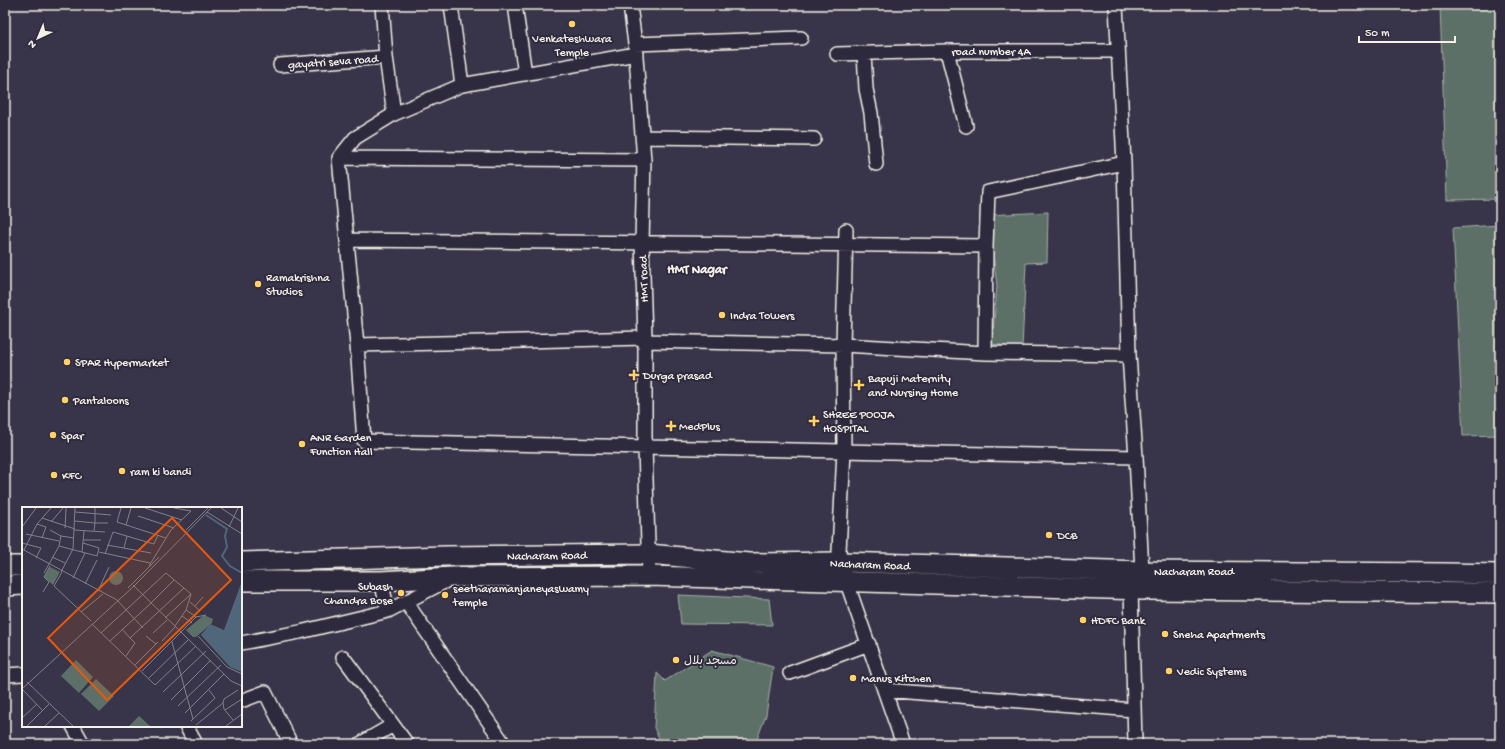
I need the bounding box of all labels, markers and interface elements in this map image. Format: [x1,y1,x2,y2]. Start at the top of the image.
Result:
north arrow [18,18,58,58]
scale bar [1359,18,1455,44]
marker: Venkateshwara Temple [567,19,577,29]
text: 50 m [1365,27,1390,41]
place label: Venkateshwara Temple [531,33,612,61]
text: N [26,37,39,51]
street label: road number 4A [951,46,1032,60]
street label: gayatri seva road [288,53,380,73]
street label: HMT road [637,254,653,303]
district label: HMT Nagar [667,263,728,278]
place label: Ramakrishna Studios [266,272,330,300]
marker: Ramakrishna Studios [253,279,263,289]
marker: Indra Towers [717,310,727,320]
place label: Indra Towers [730,310,795,324]
marker: SPAR Hypermarket [62,357,72,367]
place label: SPAR Hypermarket [75,357,169,371]
marker: Durga prasad [628,369,640,381]
place label: Durga prasad [642,370,713,384]
place label: Bapuji Maternity and Nursing Home [867,373,959,401]
marker: Bapuji Maternity and Nursing Home [853,379,865,391]
marker: Pantaloons [60,395,70,405]
place label: Pantaloons [72,395,129,409]
place label: SHREE POOJA HOSPITAL [823,409,895,437]
marker: SHREE POOJA HOSPITAL [808,415,820,427]
marker: MedPlus [666,421,676,431]
place label: MedPlus [679,421,720,435]
marker: Spar [48,430,58,440]
place label: Spar [61,430,85,444]
place label: ANR Garden Function Hall [309,432,373,460]
marker: ANR Garden Function Hall [297,439,307,449]
marker: ram ki bandi [117,466,127,476]
place label: ram ki bandi [130,466,192,480]
marker: KFC [49,470,59,480]
place label: KFC [62,470,83,484]
inset map [22,507,242,727]
marker: DCB [1044,530,1054,540]
place label: DCB [1056,530,1078,544]
street label: Nacharam Road [507,549,588,565]
street label: Nacharam Road [830,558,911,574]
street label: Nacharam Road [1154,566,1235,580]
place label: Subash Chandra Bose [324,581,394,609]
place label: seetharamanjaneyaswamy temple [452,583,589,611]
marker: Subash Chandra Bose [396,588,406,598]
marker: seetharamanjaneyaswamy temple [440,590,450,600]
marker: HDFC Bank [1078,615,1088,625]
place label: HDFC Bank [1091,615,1147,629]
marker: Sneha Apartments [1160,629,1170,639]
place label: Sneha Apartments [1173,629,1266,643]
marker: مسجد بلال [671,655,681,665]
place label: مسجد بلال [684,655,737,669]
marker: Vedic Systems [1164,666,1174,676]
place label: Vedic Systems [1176,666,1247,680]
marker: Manus Kitchen [848,673,858,683]
place label: Manus Kitchen [861,673,931,687]

